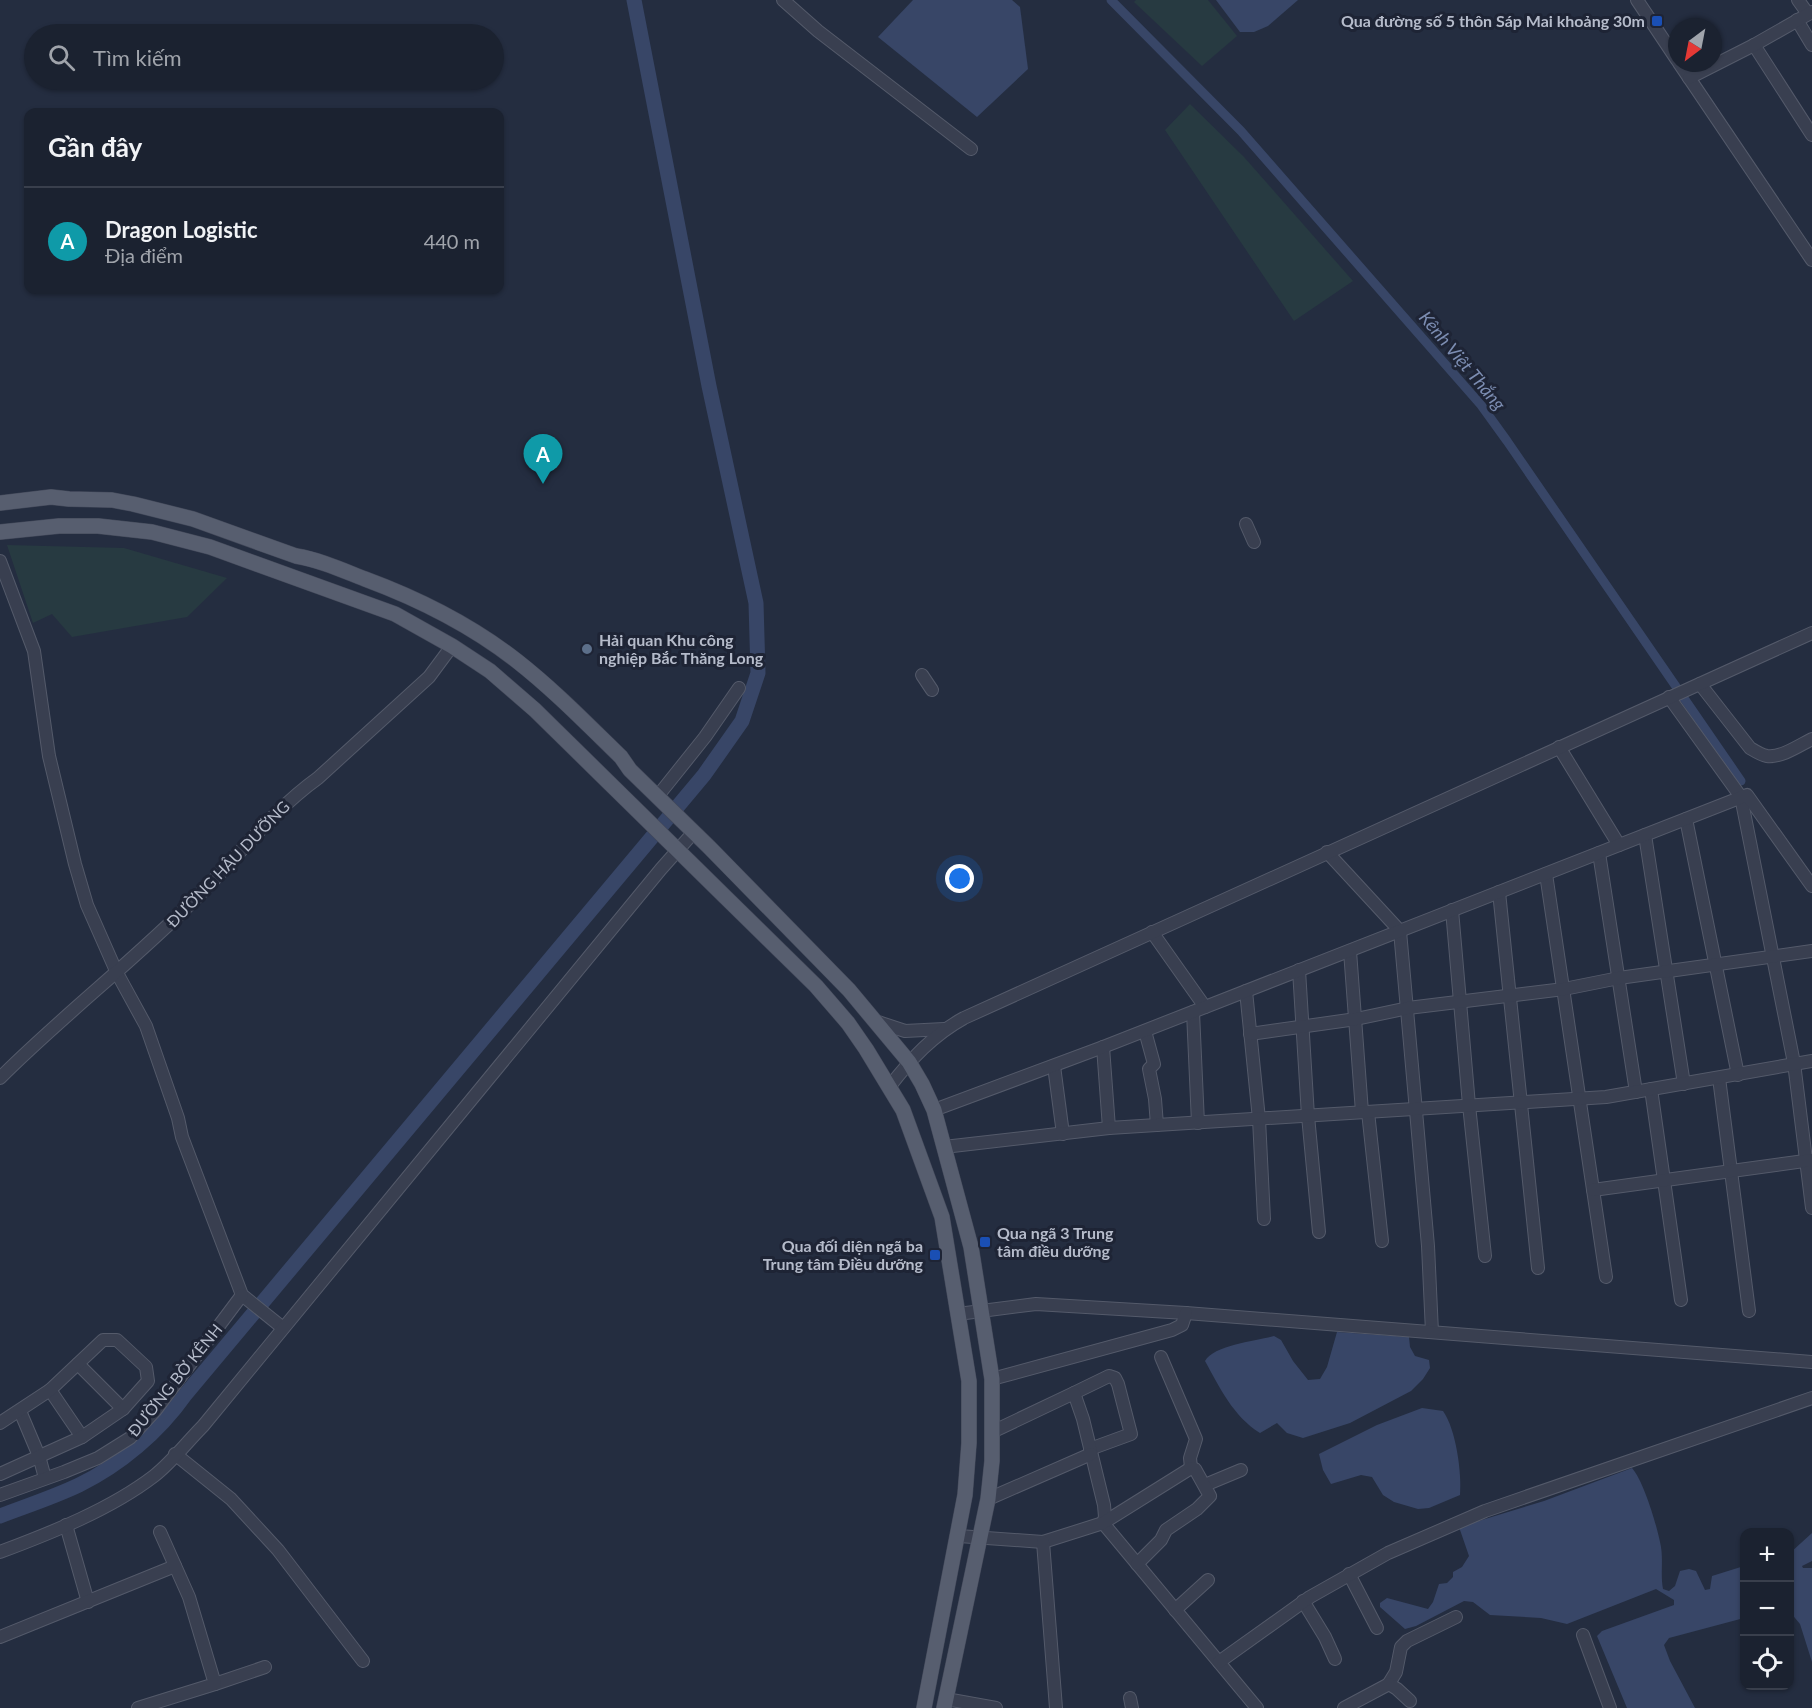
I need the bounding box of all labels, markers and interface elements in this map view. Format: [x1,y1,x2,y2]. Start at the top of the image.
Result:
place label: Qua đường số 5 thôn Sáp Mai khoảng 30m [1341,11,1645,30]
marker: Qua đường số 5 thôn Sáp Mai khoảng 30m [1650,14,1664,28]
north arrow [1668,18,1722,72]
search box [24,24,504,90]
icon: search [45,41,78,74]
text: Tìm kiếm [93,44,182,71]
text: Gần đây [48,131,142,163]
text: Dragon Logistic [105,216,258,243]
text: A [61,229,74,253]
text: 440 m [424,229,480,253]
text: Địa điểm [105,243,183,267]
water label: Kênh Việt Thắng [1415,306,1511,415]
pin: A [524,434,562,484]
place label: Hải quan Khu công nghiệp Bắc Thăng Long [599,630,764,667]
marker: Hải quan Khu công nghiệp Bắc Thăng Long [580,642,594,656]
street label: ĐƯỜNG HẬU DƯỠNG [162,796,293,931]
your location [945,864,974,893]
place label: Qua ngã 3 Trung tâm điều dưỡng [997,1223,1114,1260]
marker: Qua ngã 3 Trung tâm điều dưỡng [978,1235,992,1249]
place label: Qua đối diện ngã ba Trung tâm Điều dưỡng [763,1236,924,1273]
marker: Qua đối diện ngã ba Trung tâm Điều dưỡng [928,1248,942,1262]
street label: ĐƯỜNG BỜ KÊNH [123,1320,226,1440]
map controls [1740,1528,1794,1690]
button: + [1740,1528,1794,1582]
button: − [1740,1582,1794,1636]
button: locate [1740,1636,1794,1690]

